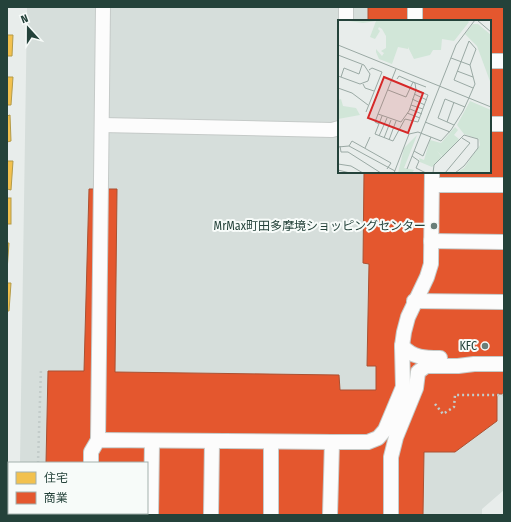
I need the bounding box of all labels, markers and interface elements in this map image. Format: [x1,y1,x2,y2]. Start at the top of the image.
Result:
north arrow [8,8,48,48]
text: N [19,12,30,26]
inset map [338,20,491,173]
place label: MrMax町田多摩境ショッピングセンター [214,219,426,233]
marker: MrMax町田多摩境ショッピングセンター [429,221,439,231]
place label: KFC [460,339,477,353]
marker: KFC [480,341,490,351]
legend [8,462,148,514]
text: 住宅 [44,471,68,485]
text: 商業 [44,491,68,505]

